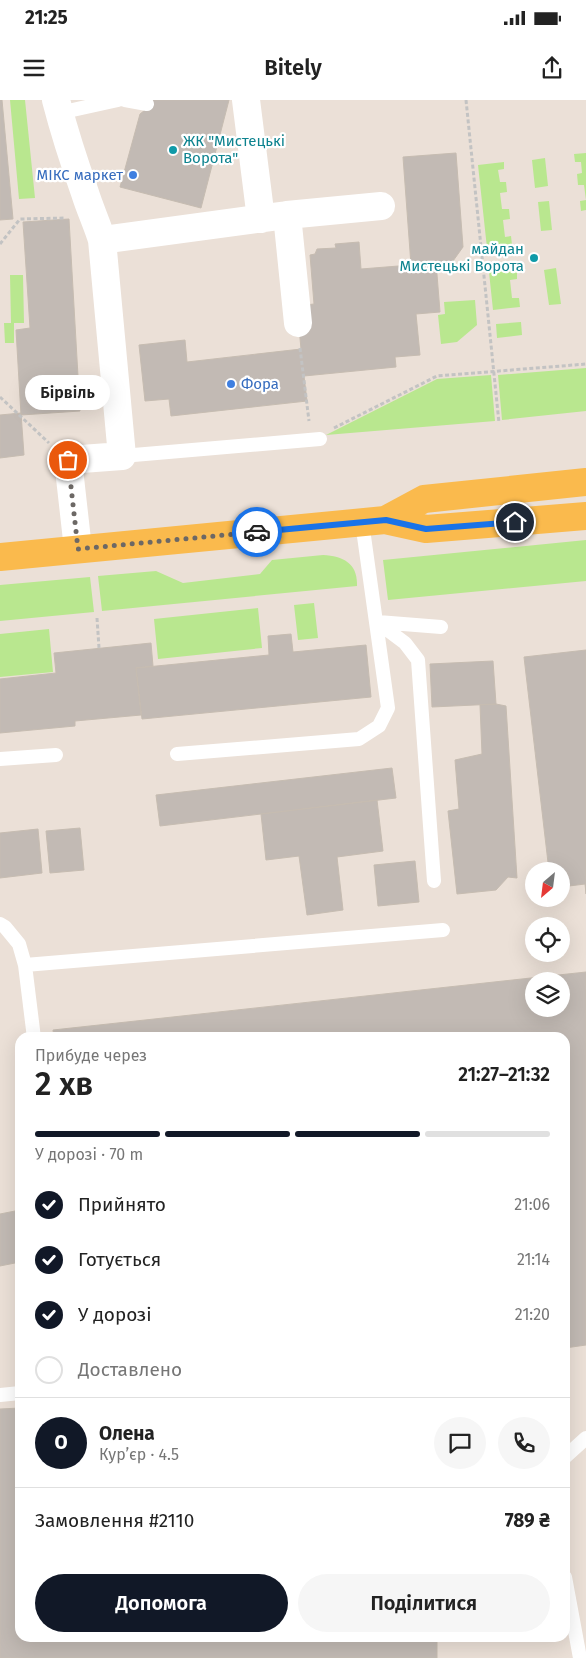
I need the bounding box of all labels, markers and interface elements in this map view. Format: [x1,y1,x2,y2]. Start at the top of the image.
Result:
text: 21:25 [25,6,68,29]
icon: menu [20,54,48,82]
text: Bitely [264,54,322,81]
icon: share [538,54,566,82]
place label: ЖК "Мистецькі Ворота" [183,132,285,167]
marker: ЖК "Мистецькі Ворота" [167,144,179,156]
place label: МІКС маркет [37,166,123,184]
marker: МІКС маркет [127,169,139,181]
place label: майдан Мистецькі Ворота [400,240,524,275]
marker: майдан Мистецькі Ворота [528,252,540,264]
callout: Бірвіль [26,375,110,410]
place label: Фора [241,375,279,393]
marker: Фора [225,378,237,390]
text: Бірвіль [40,383,95,402]
pin [47,439,89,481]
icon: bag [54,446,82,474]
pin [494,501,536,543]
courier [232,507,282,557]
icon: home [501,508,529,536]
icon: car [243,518,271,546]
north arrow [525,862,570,908]
map controls [525,862,570,1017]
button: locate [525,917,570,962]
button: layers [525,972,570,1017]
text: Прибуде через [35,1046,147,1065]
text: 21:27–21:32 [458,1063,550,1086]
text: 2 хв [35,1065,93,1103]
text: У дорозі · 70 m [35,1145,143,1164]
icon: check [35,1191,63,1219]
text: Прийнято [78,1193,166,1216]
text: 21:06 [514,1195,550,1214]
icon: check [35,1246,63,1274]
text: Готується [78,1248,161,1271]
text: 21:14 [517,1250,550,1269]
icon: check [35,1301,63,1329]
text: У дорозі [78,1303,152,1326]
text: 21:20 [515,1305,550,1324]
text: Доставлено [78,1358,182,1381]
button: chat [434,1417,486,1469]
button: phone [498,1417,550,1469]
text: Олена [99,1422,155,1445]
text: О [54,1431,68,1454]
text: Кур’єр · 4.5 [99,1445,179,1464]
text: Замовлення #2110 [35,1509,194,1532]
text: 789 ₴ [505,1509,550,1532]
button: Допомога [35,1574,288,1632]
button: Поділитися [298,1574,550,1632]

